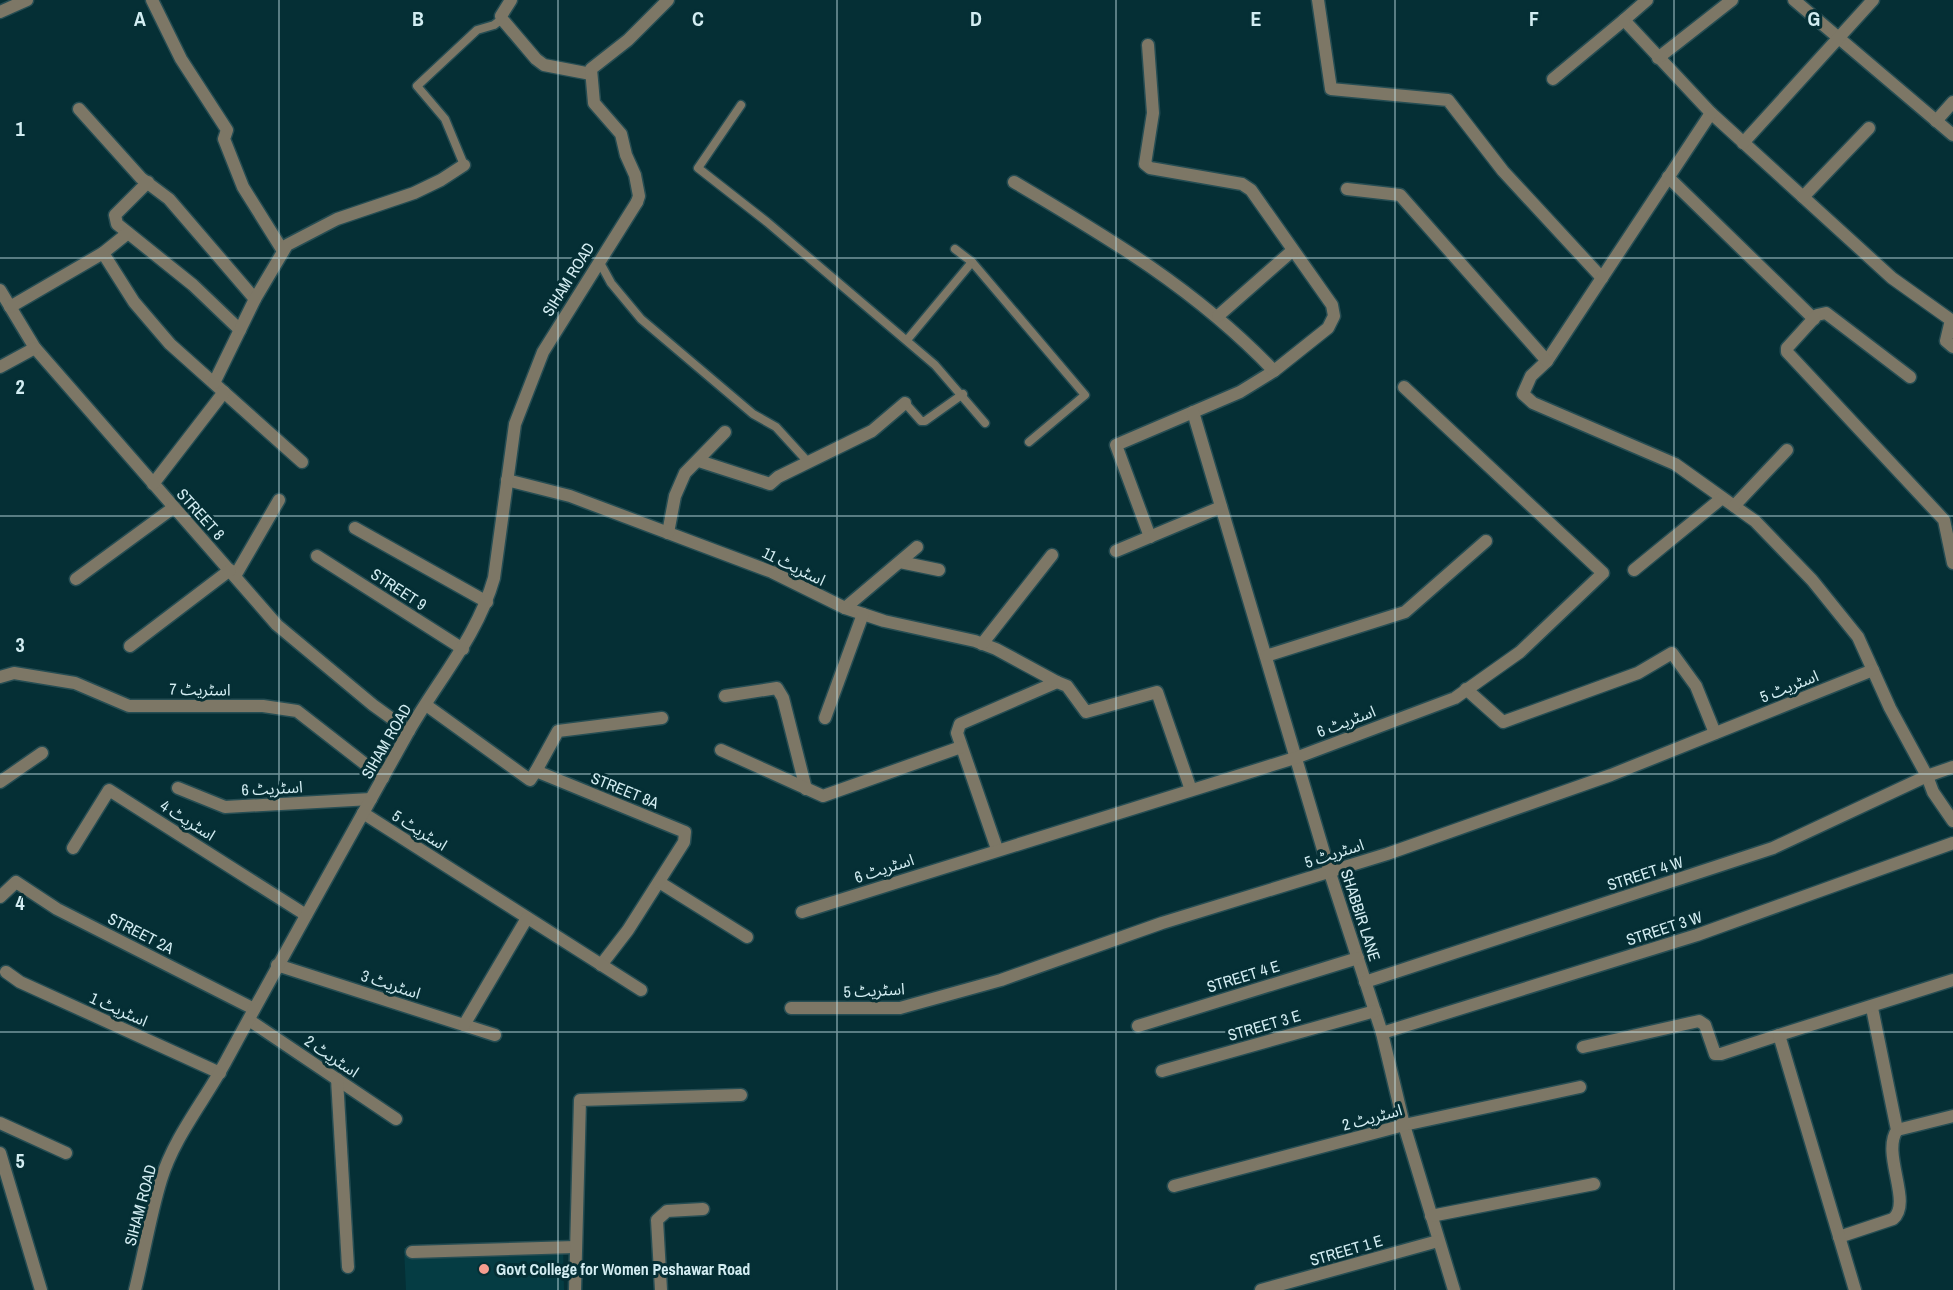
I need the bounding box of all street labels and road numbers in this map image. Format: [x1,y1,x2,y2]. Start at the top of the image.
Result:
street label: SIHAM ROAD [537,238,599,320]
street label: STREET 8 [172,483,230,545]
street label: اسٹریٹ 11 [759,541,829,591]
street label: STREET 9 [367,563,431,615]
street label: اسٹریٹ 5 [1756,664,1822,708]
street label: اسٹریٹ 7 [169,677,231,701]
street label: SIHAM ROAD [356,700,416,782]
street label: اسٹریٹ 6 [1313,700,1379,742]
street label: STREET 8A [588,766,662,814]
street label: اسٹریٹ 6 [241,775,303,801]
street label: اسٹریٹ 4 [156,794,220,846]
street label: اسٹریٹ 5 [388,804,452,856]
street label: اسٹریٹ 5 [1301,833,1367,873]
street label: اسٹریٹ 6 [851,848,917,888]
street label: STREET 4 W [1604,850,1686,896]
street label: SHABBIR LANE [1336,866,1386,964]
street label: STREET 3 W [1623,905,1705,951]
street label: STREET 2A [104,907,178,959]
street label: STREET 4 E [1204,955,1282,997]
street label: اسٹریٹ 3 [358,964,424,1004]
street label: اسٹریٹ 5 [843,977,905,1003]
street label: اسٹریٹ 1 [86,986,152,1032]
street label: STREET 3 E [1225,1004,1303,1046]
street label: اسٹریٹ 2 [300,1030,364,1082]
street label: اسٹریٹ 2 [1339,1098,1405,1136]
street label: SIHAM ROAD [119,1162,161,1248]
street label: STREET 1 E [1307,1229,1385,1271]

